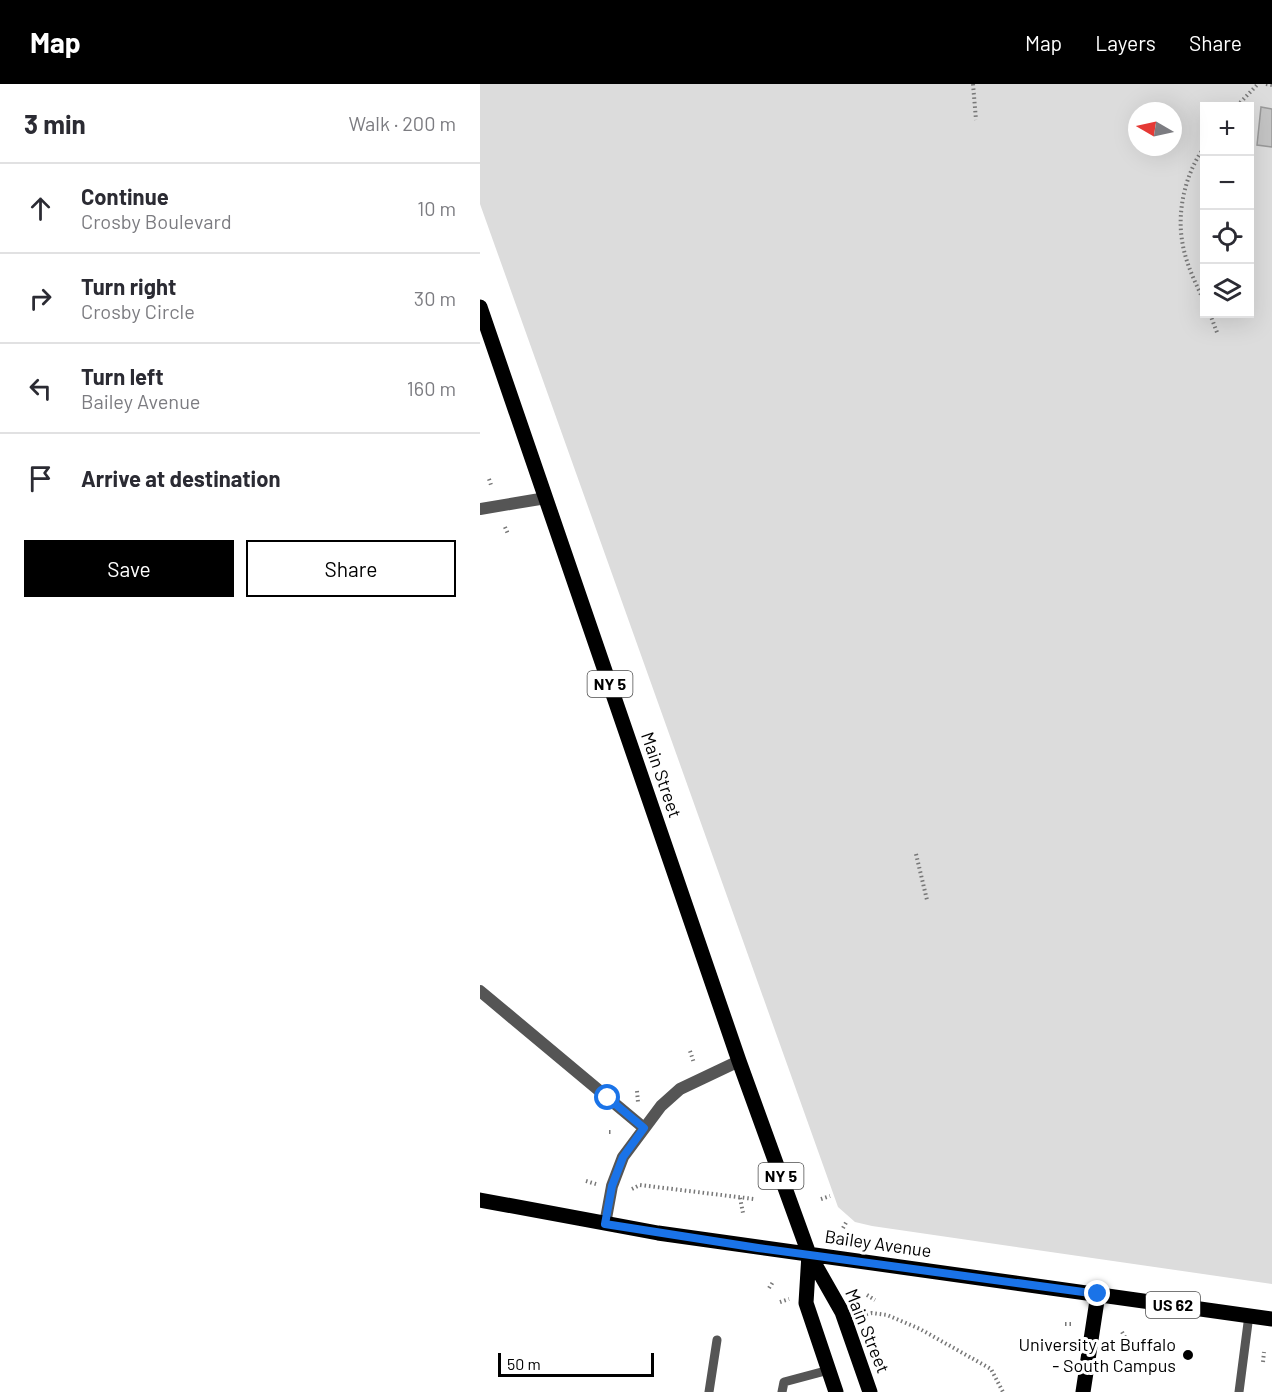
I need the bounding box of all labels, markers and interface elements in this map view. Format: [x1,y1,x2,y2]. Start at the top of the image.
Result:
text: Map [30,25,81,59]
text: Map [1025,30,1062,55]
text: Layers [1095,30,1156,55]
text: Share [1189,30,1242,55]
north arrow [1128,102,1182,156]
map controls [1200,102,1254,318]
button: + [1200,102,1254,156]
text: 3 min [24,108,86,139]
text: Walk · 200 m [348,111,456,135]
button: − [1200,156,1254,210]
text: Continue [81,183,169,209]
icon: ahead [24,192,57,225]
text: 10 m [417,196,456,220]
text: Crosby Boulevard [81,209,232,233]
button: locate [1200,210,1254,264]
button: layers [1200,264,1254,318]
text: Turn right [81,273,176,299]
icon: right [24,282,57,315]
text: 30 m [414,286,456,310]
text: Crosby Circle [81,299,195,323]
text: Turn left [81,363,164,389]
icon: left [24,372,57,405]
text: 160 m [407,376,456,400]
text: Bailey Avenue [81,389,201,413]
icon: arrive [24,462,57,495]
text: Arrive at destination [81,465,280,491]
button: Save [24,540,234,597]
button: Share [246,540,456,597]
road number: NY 5 [588,671,632,697]
street label: Main Street [637,729,687,820]
route start [594,1084,620,1110]
road number: NY 5 [758,1163,804,1189]
street label: Bailey Avenue [823,1225,933,1261]
route end [1084,1280,1110,1306]
street label: Main Street [841,1285,895,1376]
road number: US 62 [1146,1292,1200,1318]
place label: University at Buffalo - South Campus [1018,1333,1176,1376]
marker: University at Buffalo - South Campus [1181,1348,1195,1362]
scale bar [498,1350,654,1378]
text: 50 m [507,1354,541,1373]

